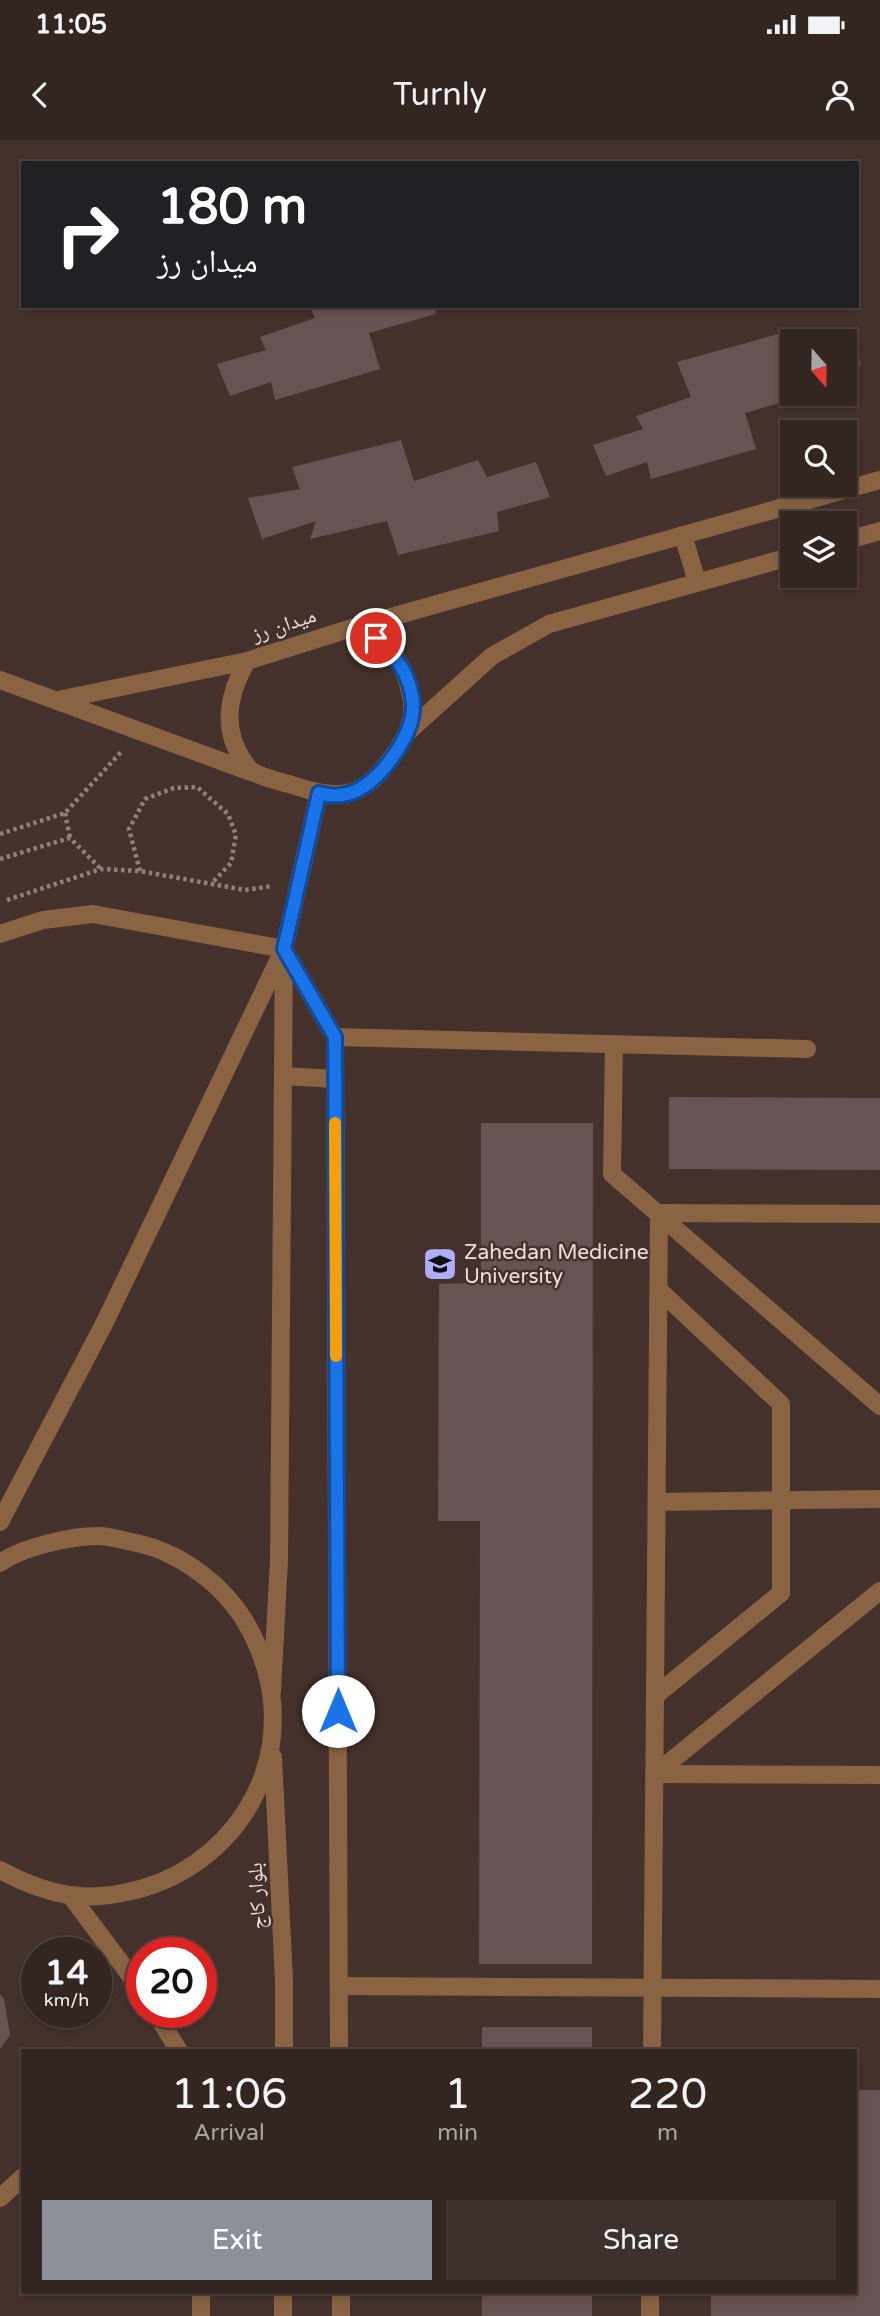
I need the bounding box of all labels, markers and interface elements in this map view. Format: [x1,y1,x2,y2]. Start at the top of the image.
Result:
text: 11:05 [35,9,107,40]
icon: back [21,76,59,114]
text: Turnly [393,76,487,114]
icon: person [821,76,859,114]
text: 180 m [157,178,307,237]
icon: right [42,189,133,280]
text: میدان رز [157,243,258,281]
north arrow [780,329,858,406]
map controls [780,329,857,588]
button: search [780,420,857,497]
button: layers [780,511,857,588]
street label: میدان رز [248,603,319,647]
pin [346,608,406,668]
icon: arrive [357,619,395,657]
place label: Zahedan Medicine University [464,1240,649,1289]
school or university icon: Zahedan Medicine University [421,1245,459,1283]
position arrow [301,1674,375,1748]
street label: بلوار کاج [243,1862,271,1930]
speed limit sign: 20 [126,1937,217,2028]
text: 14 [45,1952,88,1994]
text: km/h [44,1989,89,2011]
text: 11:06 [171,2069,287,2120]
text: 1 [444,2069,471,2120]
text: 220 [628,2069,707,2120]
text: Arrival [194,2119,265,2147]
text: min [437,2119,478,2147]
text: m [657,2119,678,2147]
button: Exit [42,2200,432,2280]
button: Share [446,2200,836,2280]

